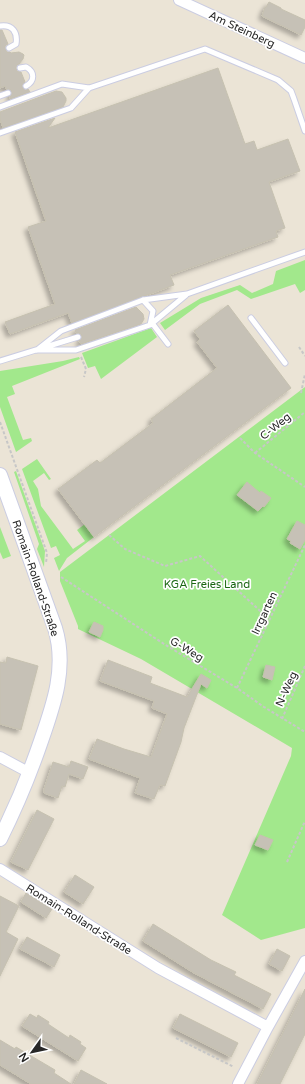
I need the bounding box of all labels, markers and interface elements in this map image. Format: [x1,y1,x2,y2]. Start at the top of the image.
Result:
street label: Am Steinberg [207,8,277,50]
street label: C-Weg [257,410,293,443]
street label: Romain-Rolland-Straße [9,518,62,638]
park label: KGA Freies Land [164,578,250,591]
street label: Irrgarten [249,590,280,637]
street label: G-Weg [168,634,206,664]
street label: N-Weg [273,670,300,709]
street label: Romain-Rolland-Straße [23,882,134,957]
north arrow [12,1032,52,1072]
text: N [16,1050,32,1064]

